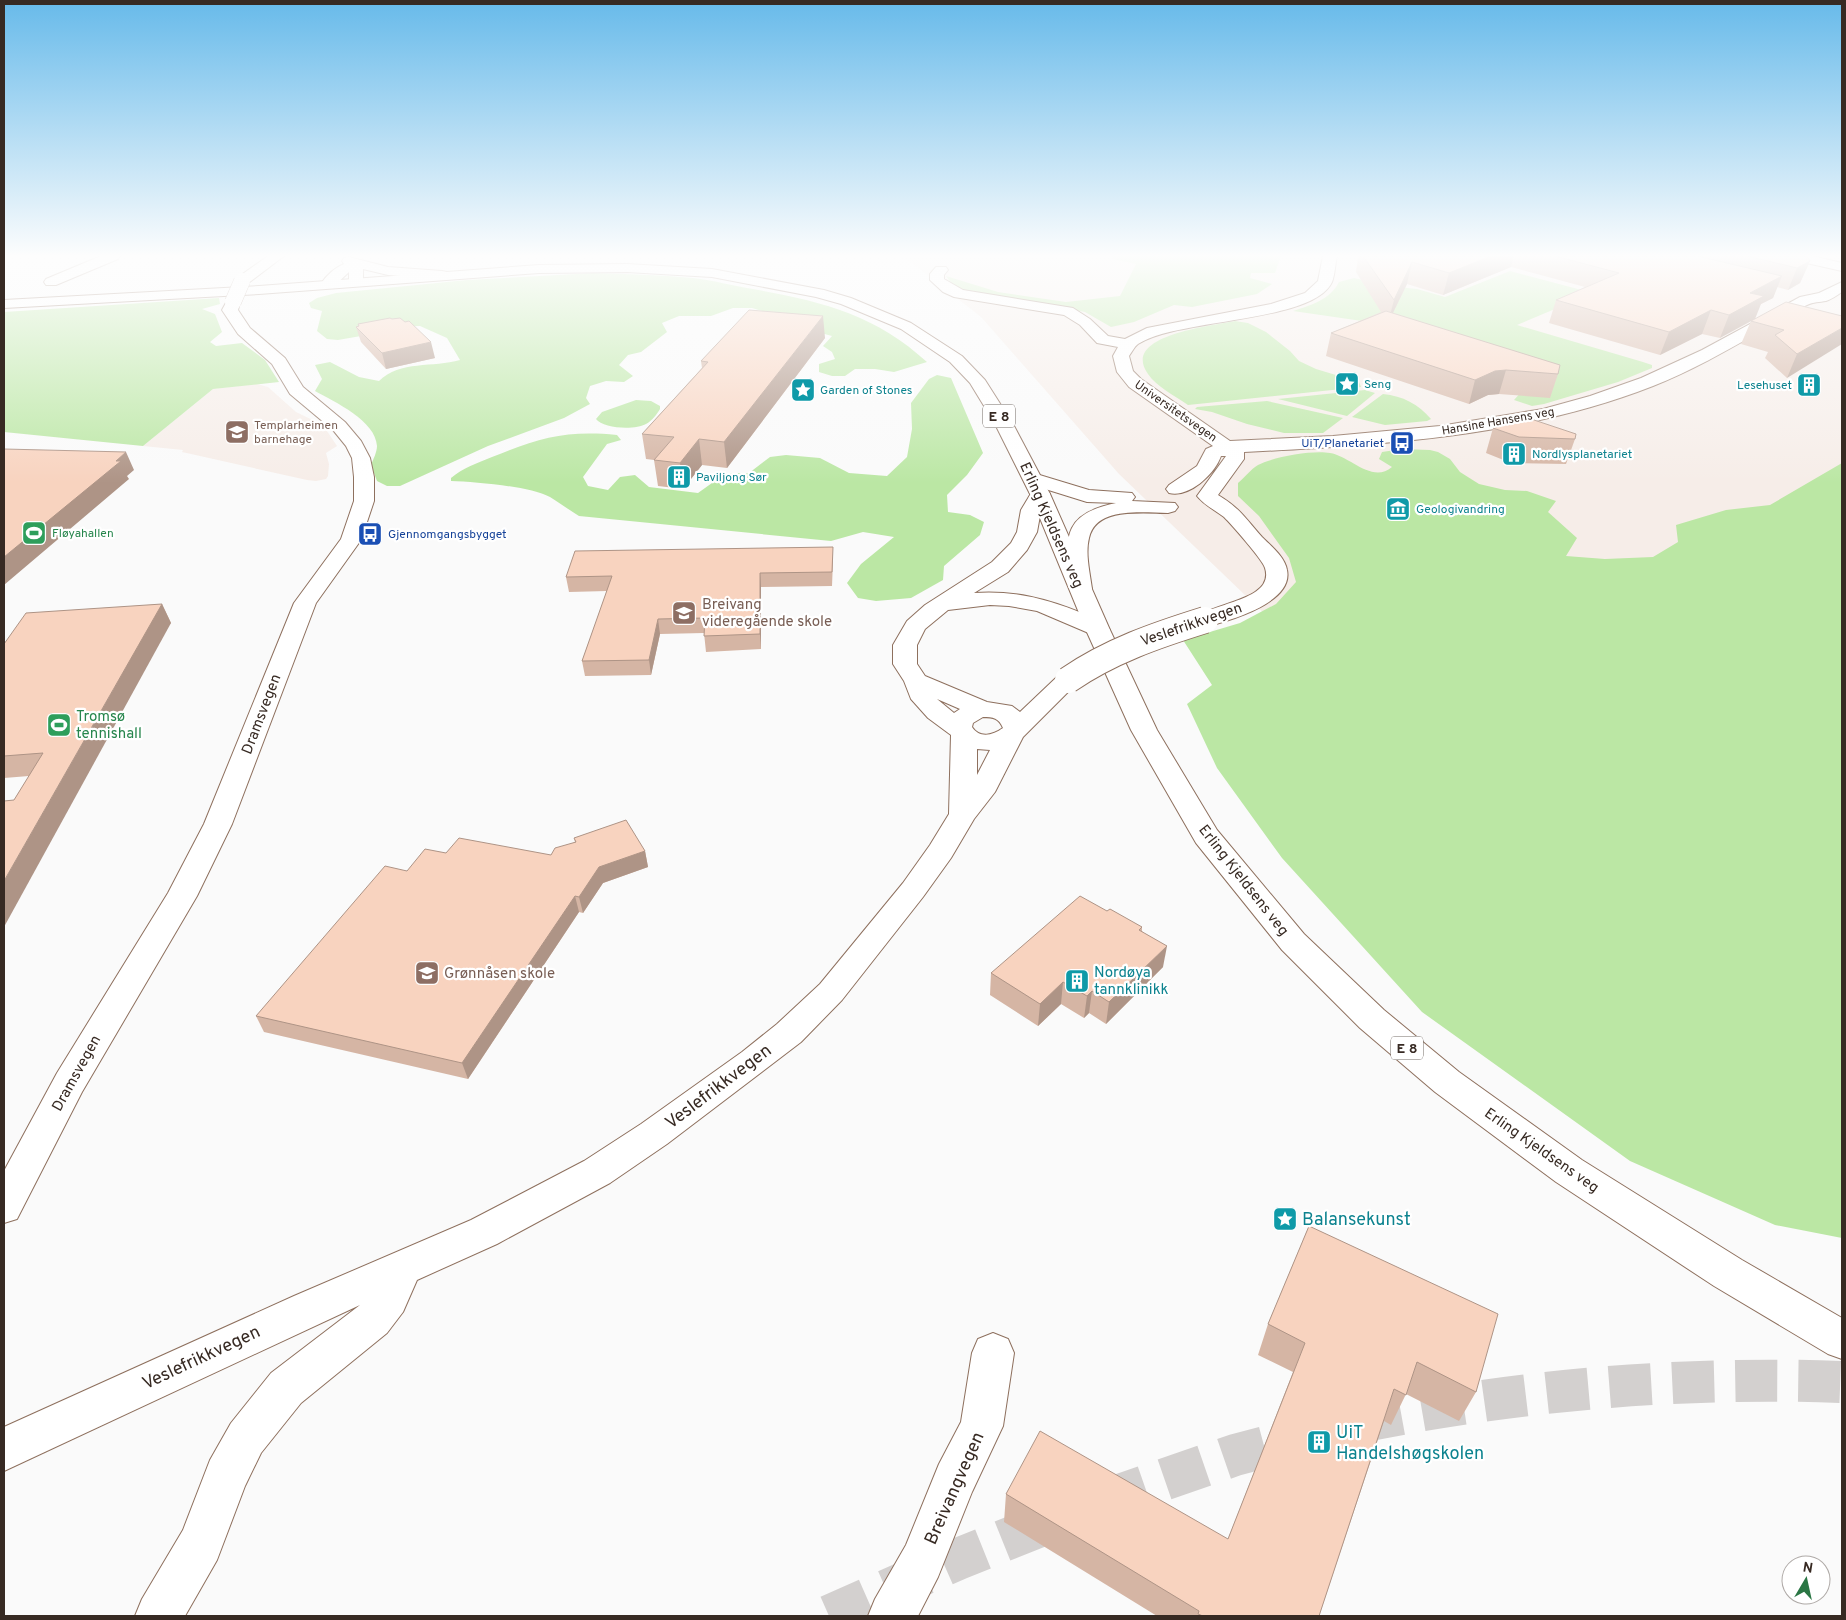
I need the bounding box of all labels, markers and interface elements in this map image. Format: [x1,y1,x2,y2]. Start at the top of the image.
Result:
place icon: Seng [1334,371,1360,397]
building icon: Lesehuset [1796,372,1822,398]
place icon: Garden of Stones [790,377,816,403]
street label: Universitetsvegen [1131,377,1220,446]
place label: Seng [1364,377,1391,393]
place label: Lesehuset [1737,378,1792,394]
place label: Garden of Stones [820,383,912,399]
road number: E 8 [983,404,1015,428]
street label: Hansine Hansens veg [1441,404,1556,440]
place label: Templarheimen barnehage [254,418,338,448]
school or university icon: Templarheimen barnehage [224,419,250,445]
bus stop icon: UiT/Planetariet [1389,430,1415,456]
place label: UiT/Planetariet [1301,436,1384,452]
building icon: Nordlysplanetariet [1501,441,1527,467]
place label: Nordlysplanetariet [1532,447,1632,463]
street label: Erling Kjeldsens veg [1014,460,1087,591]
building icon: Paviljong Sør [666,464,692,490]
place label: Paviljong Sør [696,470,767,486]
museum icon: Geologivandring [1385,496,1411,522]
place label: Geologivandring [1416,502,1505,518]
sports icon: Fløyahallen [21,520,47,546]
bus stop icon: Gjennomgangsbygget [357,521,383,547]
place label: Fløyahallen [52,526,114,542]
place label: Gjennomgangsbygget [388,527,507,543]
place label: Breivang videregående skole [702,596,832,632]
street label: Veslefrikkvegen [1138,599,1245,652]
school or university icon: Breivang videregående skole [671,600,697,626]
street label: Dramsvegen [238,672,286,757]
place label: Tromsø tennishall [76,708,142,744]
sports icon: Tromsø tennishall [46,712,72,738]
street label: Erling Kjeldsens veg [1194,822,1292,940]
school or university icon: Grønnåsen skole [414,960,440,986]
place label: Nordøya tannklinikk [1094,964,1169,1000]
place label: Grønnåsen skole [444,965,555,984]
building icon: Nordøya tannklinikk [1064,968,1090,994]
street label: Dramsvegen [49,1032,106,1115]
road number: E 8 [1391,1036,1423,1060]
street label: Veslefrikkvegen [661,1040,777,1135]
street label: Erling Kjeldsens veg [1480,1105,1602,1198]
place icon: Balansekunst [1272,1206,1298,1232]
place label: Balansekunst [1302,1209,1411,1232]
street label: Veslefrikkvegen [139,1321,264,1396]
place label: UiT Handelshøgskolen [1336,1422,1484,1466]
street label: Breivangvegen [920,1429,991,1549]
building icon: UiT Handelshøgskolen [1306,1429,1332,1455]
north arrow [1781,1555,1831,1605]
text: N [1801,1559,1814,1578]

